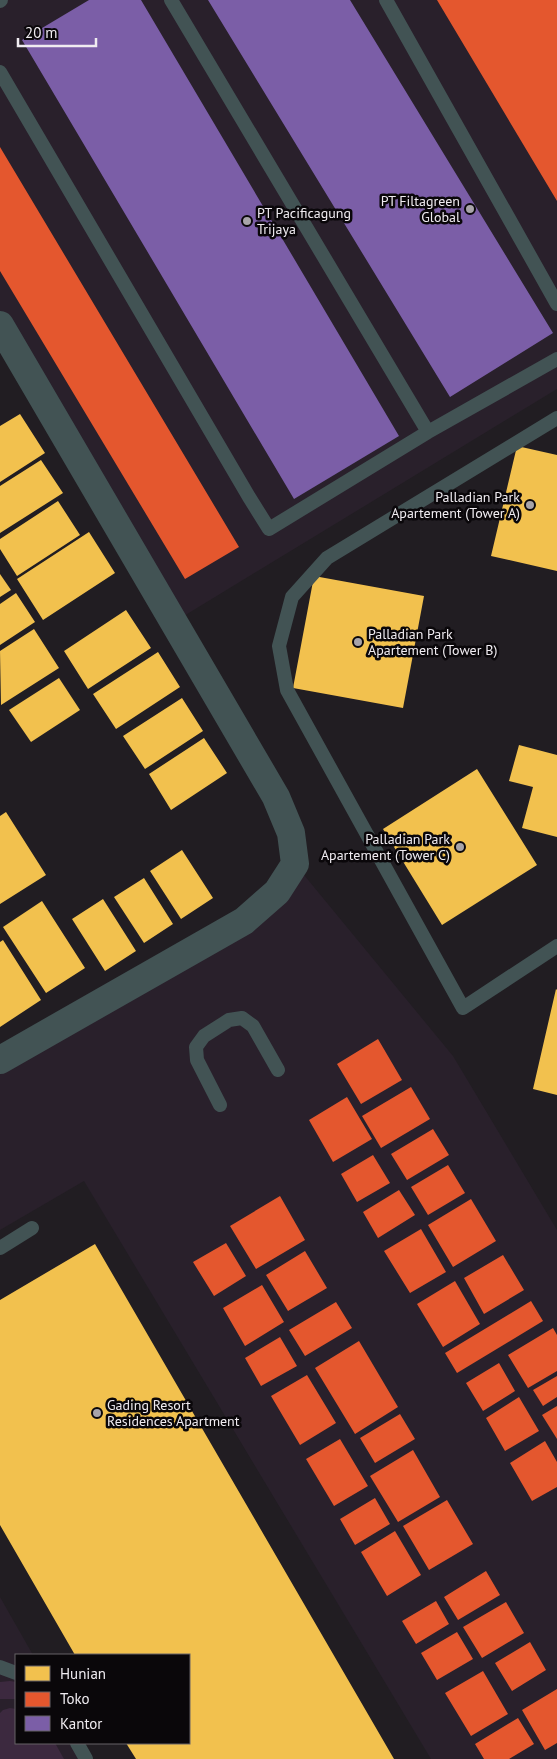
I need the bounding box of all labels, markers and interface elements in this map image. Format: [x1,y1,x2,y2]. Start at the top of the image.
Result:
scale bar [18,15,95,47]
text: 20 m [25,23,58,42]
place label: PT Filtagreen Global [381,192,460,226]
marker: PT Filtagreen Global [464,203,476,215]
place label: PT Pacificagung Trijaya [257,204,351,238]
marker: PT Pacificagung Trijaya [241,215,253,227]
place label: Palladian Park Apartement (Tower A) [391,488,520,522]
marker: Palladian Park Apartement (Tower A) [524,499,536,511]
place label: Palladian Park Apartement (Tower B) [368,625,497,659]
marker: Palladian Park Apartement (Tower B) [352,636,364,648]
place label: Palladian Park Apartement (Tower C) [321,830,450,864]
marker: Palladian Park Apartement (Tower C) [454,841,466,853]
place label: Gading Resort Residences Apartment [107,1396,240,1430]
marker: Gading Resort Residences Apartment [91,1407,103,1419]
legend [15,1654,190,1744]
text: Hunian [60,1664,106,1683]
text: Toko [60,1689,90,1708]
text: Kantor [60,1714,102,1733]

